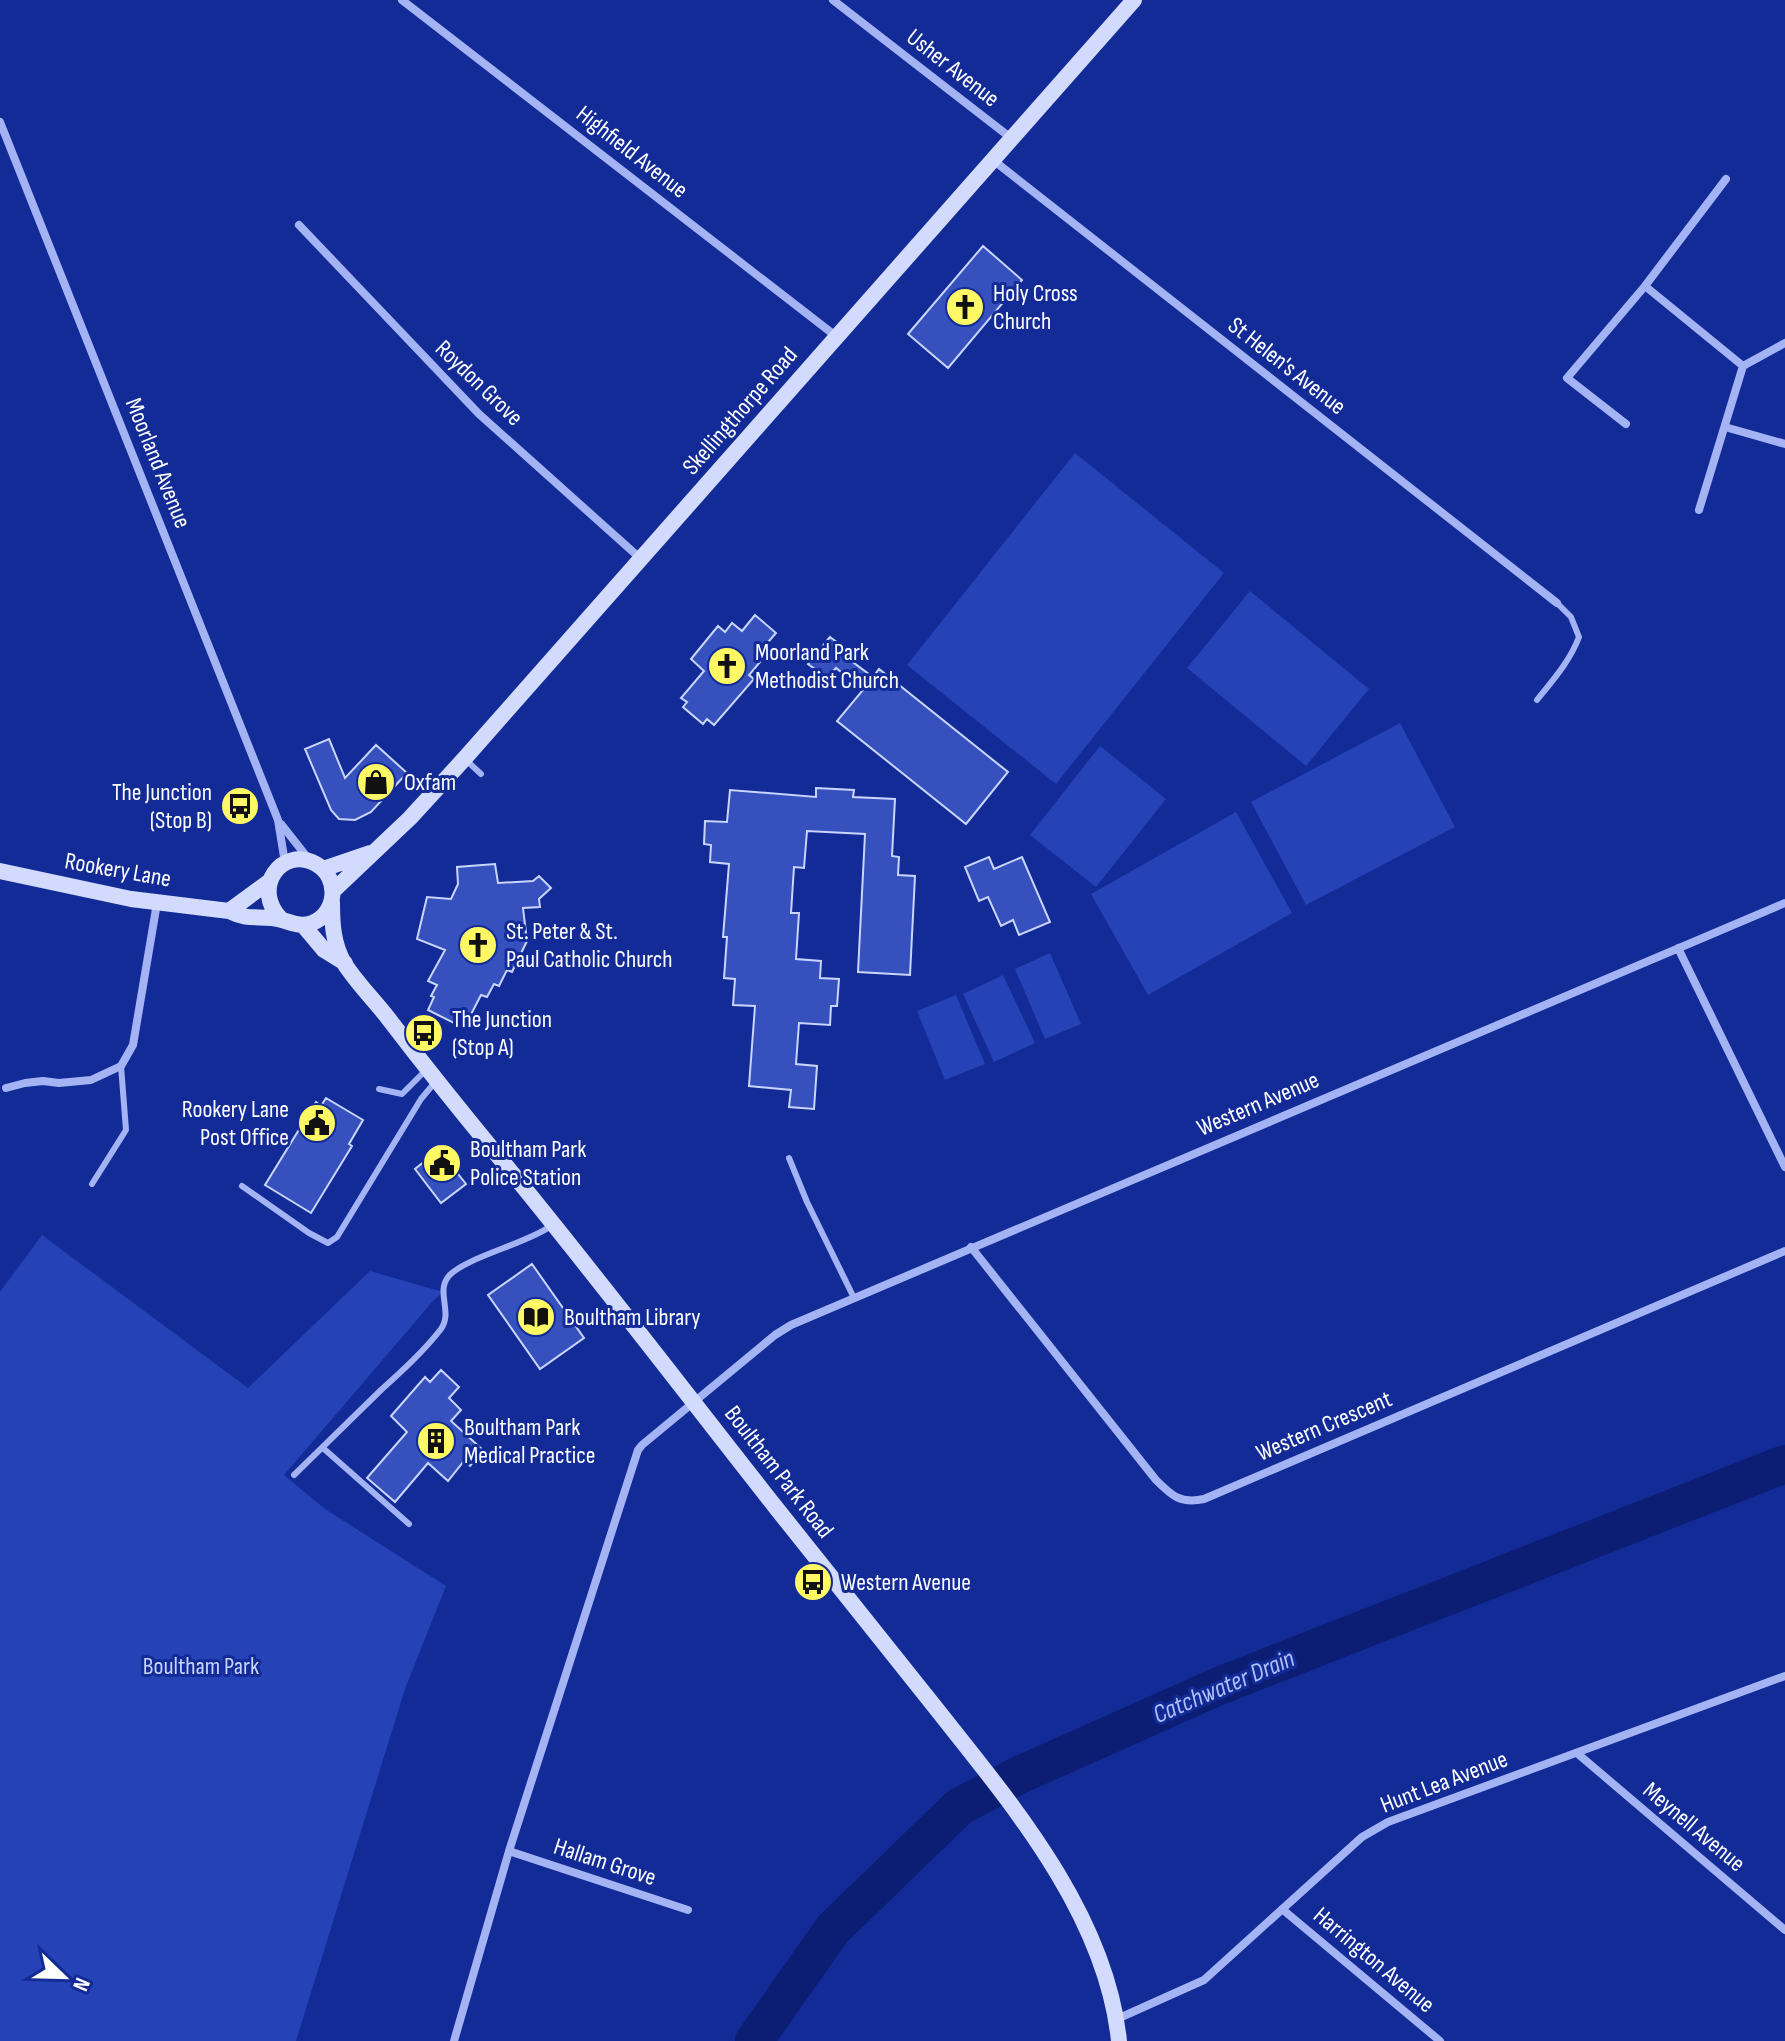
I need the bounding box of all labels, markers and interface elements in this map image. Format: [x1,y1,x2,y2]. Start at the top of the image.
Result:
street label: Usher Avenue [901,23,1005,113]
street label: Highfield Avenue [570,99,694,205]
place label: Holy Cross Church [993,279,1078,336]
church icon: Holy Cross Church [944,286,986,328]
street label: St Helen's Avenue [1222,311,1352,421]
street label: Roydon Grove [429,334,529,432]
street label: Skellingthorpe Road [677,341,803,481]
street label: Moorland Avenue [119,394,197,532]
place label: Moorland Park Methodist Church [755,638,899,695]
church icon: Moorland Park Methodist Church [706,645,748,687]
shop icon: Oxfam [355,761,397,803]
place label: Oxfam [404,768,456,797]
place label: The Junction (Stop B) [112,778,212,835]
bus stop icon: The Junction (Stop B) [219,785,261,827]
street label: Rookery Lane [63,846,173,894]
place label: St. Peter & St. Paul Catholic Church [506,917,673,974]
church icon: St. Peter & St. Paul Catholic Church [457,924,499,966]
place label: The Junction (Stop A) [452,1005,552,1062]
bus stop icon: The Junction (Stop A) [403,1012,445,1054]
street label: Western Avenue [1193,1065,1323,1143]
place label: Rookery Lane Post Office [182,1095,289,1152]
public building icon: Rookery Lane Post Office [296,1102,338,1144]
place label: Boultham Park Police Station [470,1135,586,1192]
public building icon: Boultham Park Police Station [421,1142,463,1184]
library icon: Boultham Library [515,1296,557,1338]
place label: Boultham Library [564,1303,701,1332]
street label: Western Crescent [1252,1384,1396,1468]
street label: Boultham Park Road [718,1400,840,1544]
place label: Boultham Park Medical Practice [464,1413,595,1470]
building icon: Boultham Park Medical Practice [415,1420,457,1462]
bus stop icon: Western Avenue [792,1561,834,1603]
place label: Western Avenue [841,1568,971,1597]
water label: Catchwater Drain [1148,1643,1300,1731]
park label: Boultham Park [143,1652,259,1681]
street label: Hunt Lea Avenue [1376,1744,1512,1820]
street label: Meynell Avenue [1637,1776,1751,1878]
street label: Hallam Grove [550,1832,660,1892]
street label: Harrington Avenue [1308,1901,1440,2019]
north arrow [24,1937,104,2017]
text: N [66,1974,96,1995]

